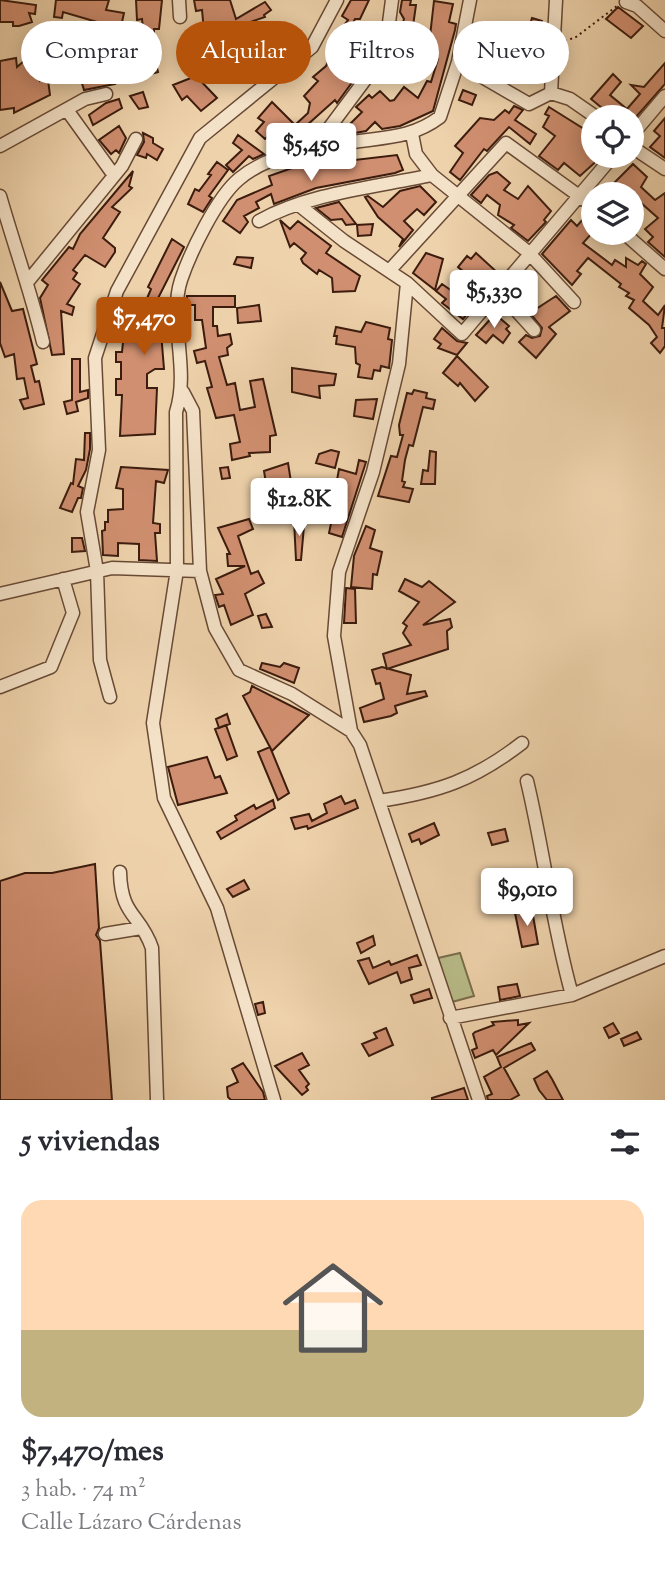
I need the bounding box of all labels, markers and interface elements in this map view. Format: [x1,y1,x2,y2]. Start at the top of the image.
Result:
chip: Comprar [21,21,162,84]
chip: Alquilar [176,21,311,84]
chip: Filtros [325,21,439,84]
chip: Nuevo [453,21,569,84]
map controls [581,105,644,245]
button: locate [581,105,644,168]
pin: $5,450 [254,124,368,183]
text: $5,450 [282,129,340,162]
button: layers [581,182,644,245]
pin: $5,330 [437,270,551,330]
text: $5,330 [466,276,522,309]
pin: $7,470 [87,298,201,357]
text: $7,470 [112,303,176,336]
pin: $12.8K [242,478,356,538]
text: $12.8K [267,484,331,517]
pin: $9,010 [470,869,584,928]
text: $9,010 [497,874,557,907]
text: 5 viviendas [21,1121,160,1164]
icon: filters [606,1123,644,1161]
icon: home [270,1245,396,1371]
text: $7,470/mes [21,1431,164,1474]
text: 3 hab. · 74 m² [21,1474,146,1507]
text: Calle Lázaro Cárdenas [21,1507,241,1540]

